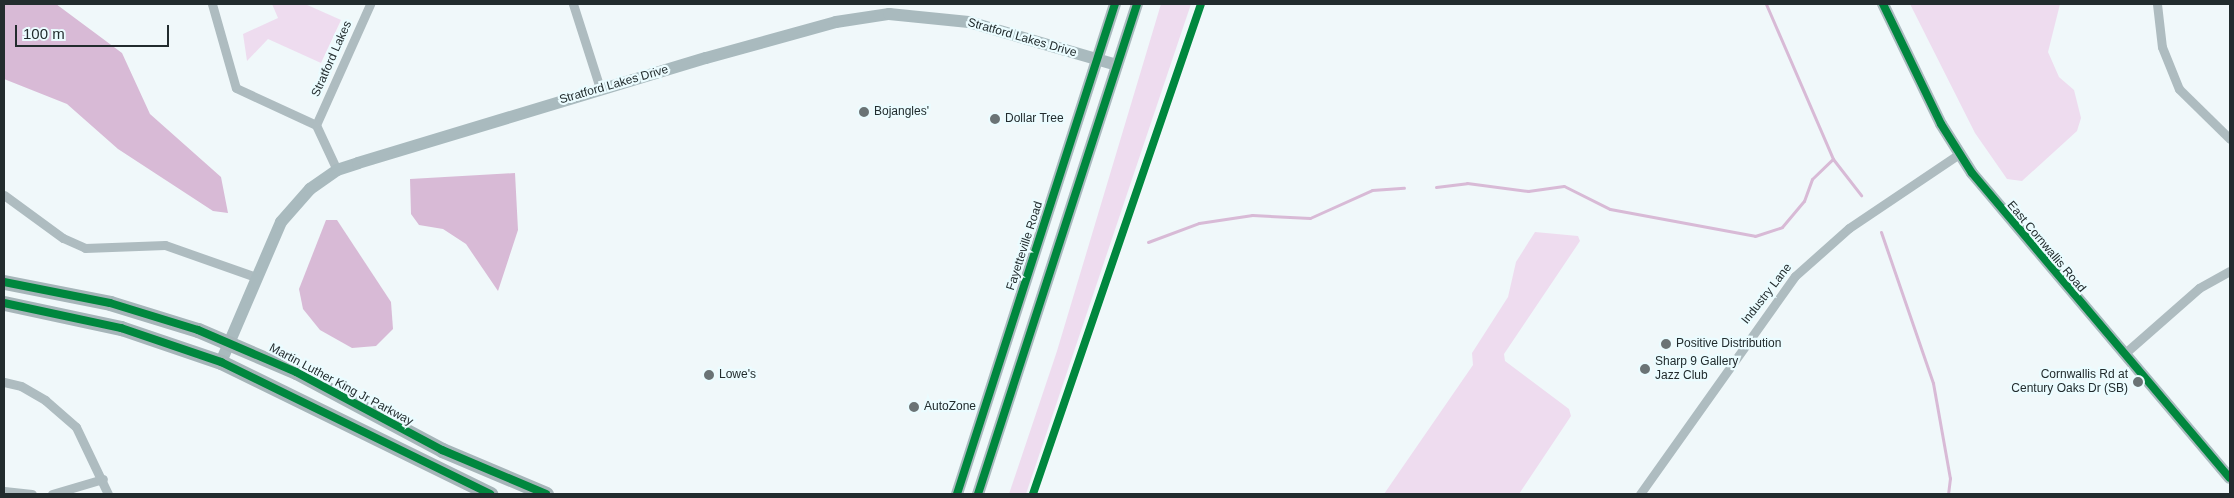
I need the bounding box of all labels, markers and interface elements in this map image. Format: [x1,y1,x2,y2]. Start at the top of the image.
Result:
scale bar [18,15,171,47]
street label: Stratford Lakes Drive [966,16,1078,60]
street label: Stratford Lakes [309,19,355,99]
text: 100 m [23,25,65,42]
street label: Stratford Lakes Drive [558,63,670,107]
place label: Bojangles' [874,105,929,119]
marker: Bojangles' [858,106,870,118]
place label: Dollar Tree [1005,112,1064,126]
marker: Dollar Tree [989,113,1001,125]
street label: East Cornwallis Road [2004,198,2088,296]
street label: Fayetteville Road [1004,200,1046,292]
street label: Industry Lane [1739,261,1795,327]
place label: Positive Distribution [1676,337,1781,351]
marker: Positive Distribution [1660,338,1672,350]
street label: Martin Luther King Jr Parkway [267,341,415,429]
place label: Sharp 9 Gallery Jazz Club [1655,355,1738,383]
marker: Sharp 9 Gallery Jazz Club [1639,363,1651,375]
place label: Lowe's [719,368,756,382]
place label: Cornwallis Rd at Century Oaks Dr (SB) [2011,368,2128,396]
marker: Lowe's [703,369,715,381]
marker: Cornwallis Rd at Century Oaks Dr (SB) [2132,376,2144,388]
place label: AutoZone [924,400,976,414]
marker: AutoZone [908,401,920,413]

